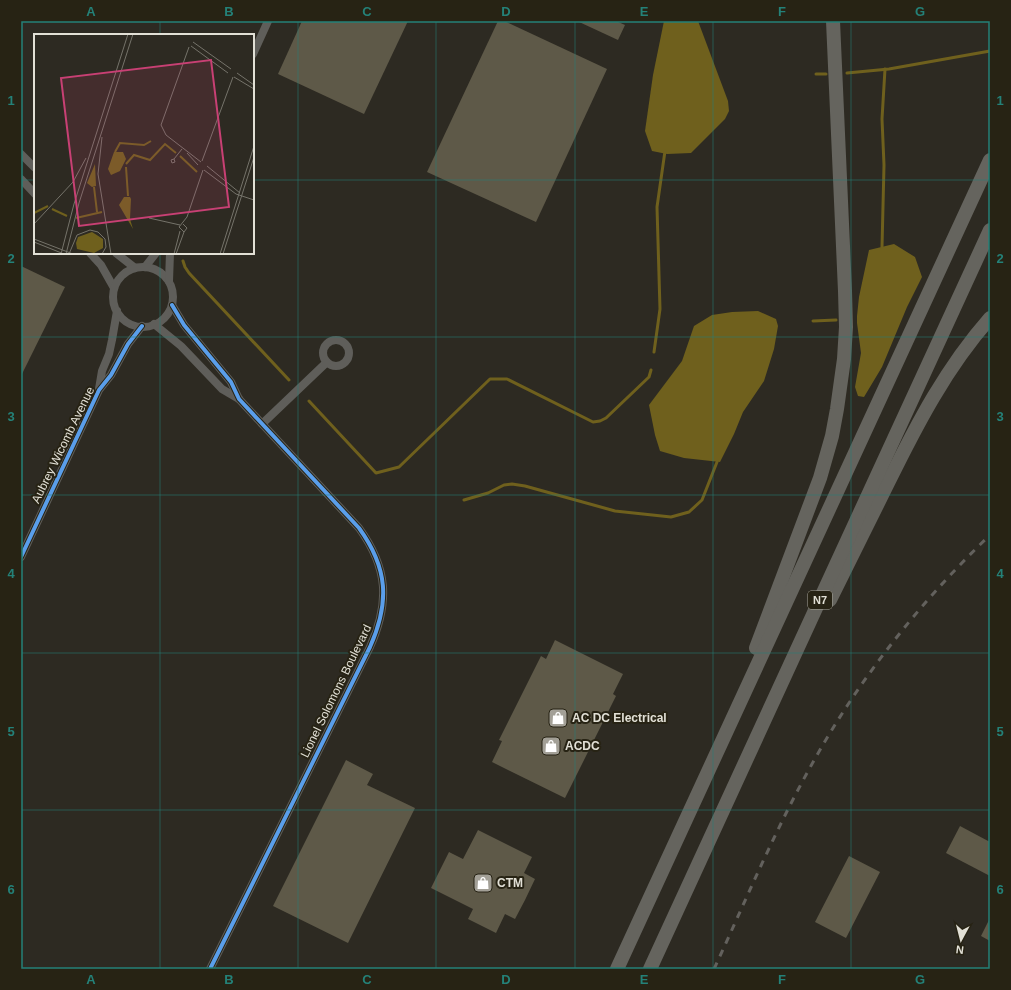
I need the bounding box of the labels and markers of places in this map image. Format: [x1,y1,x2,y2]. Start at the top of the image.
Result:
shop icon: AC DC Electrical [547,707,569,729]
place label: AC DC Electrical [572,711,667,725]
shop icon: ACDC [540,735,562,757]
place label: ACDC [565,739,600,753]
shop icon: CTM [472,872,494,894]
place label: CTM [497,876,523,890]

